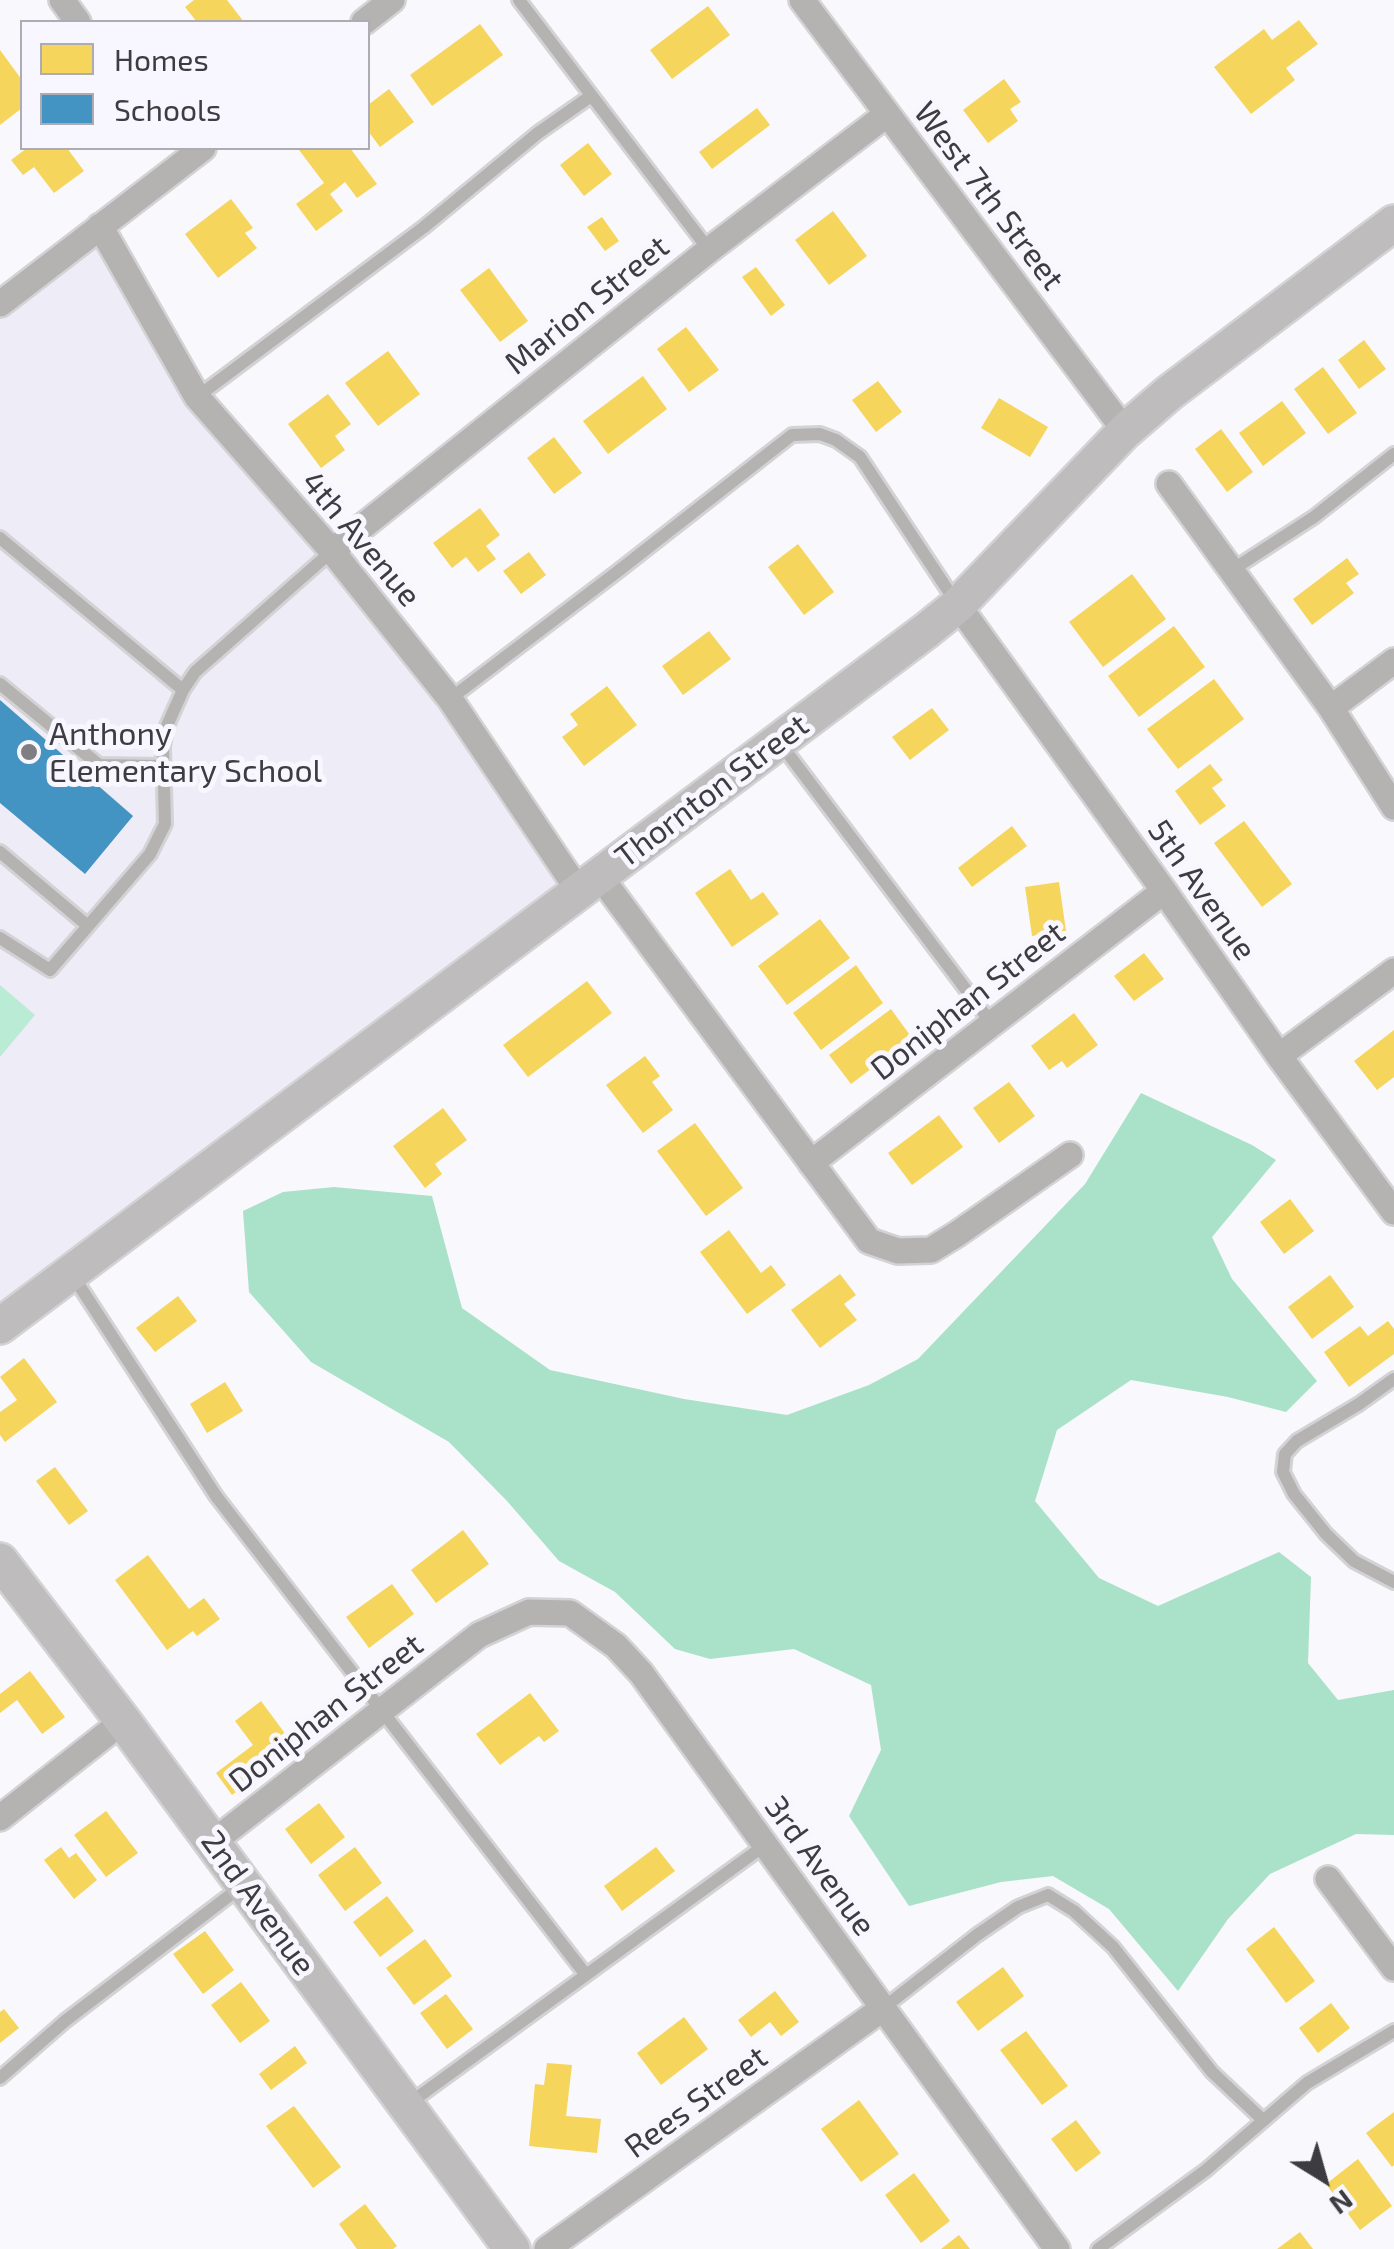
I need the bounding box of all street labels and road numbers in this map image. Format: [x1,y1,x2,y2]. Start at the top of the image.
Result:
street label: West 7th Street [906,94,1072,298]
street label: Marion Street [498,227,676,383]
street label: 4th Avenue [293,464,429,614]
street label: Thornton Street [608,706,816,876]
street label: 5th Avenue [1140,813,1264,967]
street label: Doniphan Street [863,913,1073,1089]
street label: Doniphan Street [221,1625,431,1801]
street label: 3rd Avenue [757,1789,883,1943]
street label: 2nd Avenue [193,1823,323,1983]
street label: Rees Street [617,2038,775,2166]

